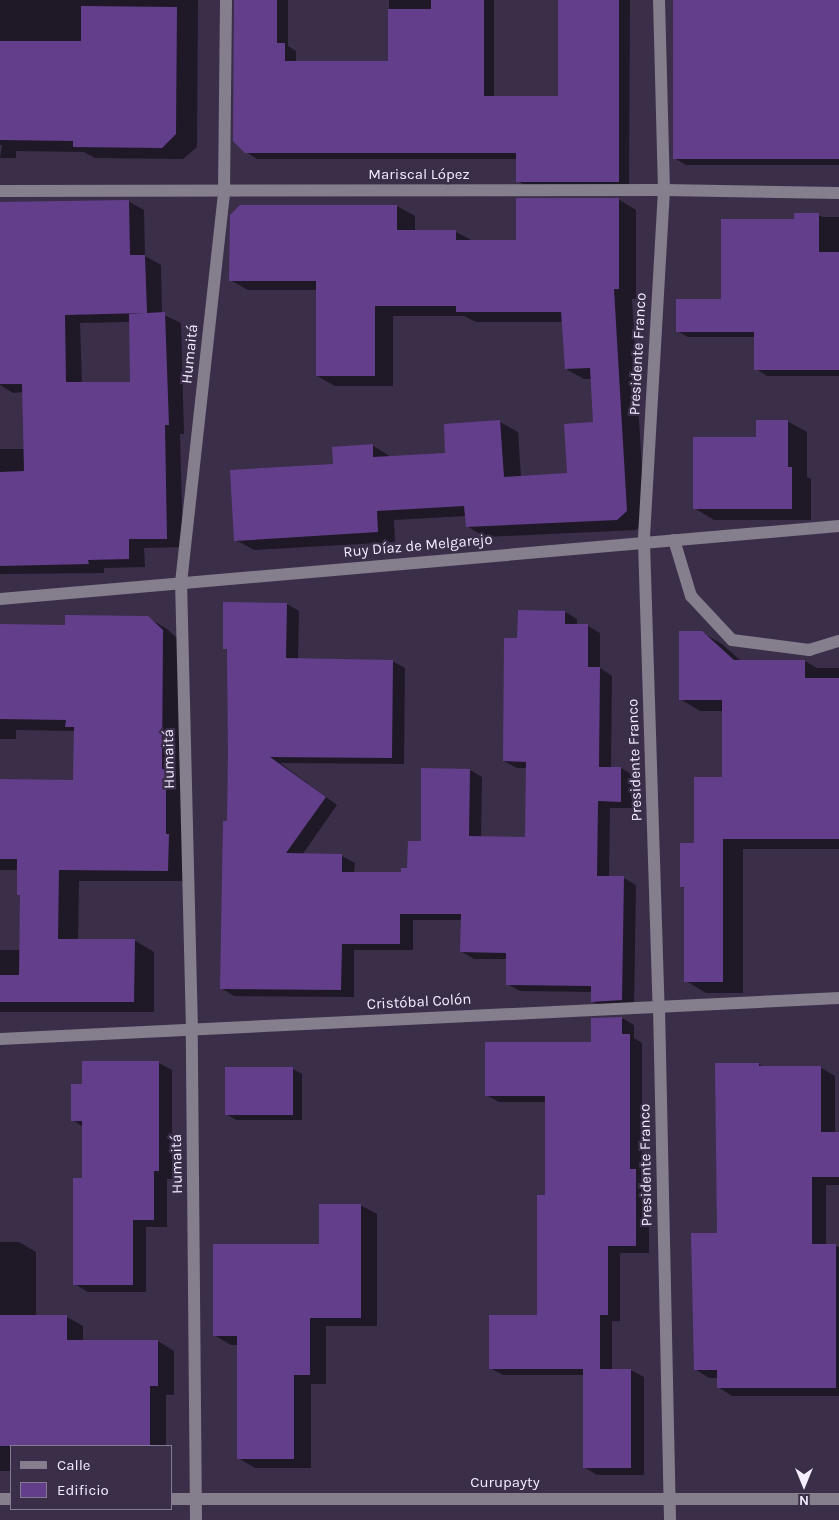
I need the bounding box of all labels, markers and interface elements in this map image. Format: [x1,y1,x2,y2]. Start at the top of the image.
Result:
street label: Mariscal López [368,166,470,184]
street label: Presidente Franco [626,292,650,416]
street label: Humaitá [178,323,202,385]
street label: Ruy Díaz de Melgarejo [343,531,493,561]
street label: Presidente Franco [624,698,646,822]
street label: Humaitá [159,729,179,789]
street label: Cristóbal Colón [366,990,472,1014]
street label: Presidente Franco [636,1103,656,1227]
street label: Humaitá [167,1134,187,1194]
legend [10,1445,172,1510]
text: Calle [57,1456,91,1474]
north arrow [779,1460,829,1510]
street label: Curupayty [470,1474,540,1492]
text: Edificio [57,1481,109,1499]
text: N [799,1492,809,1509]

